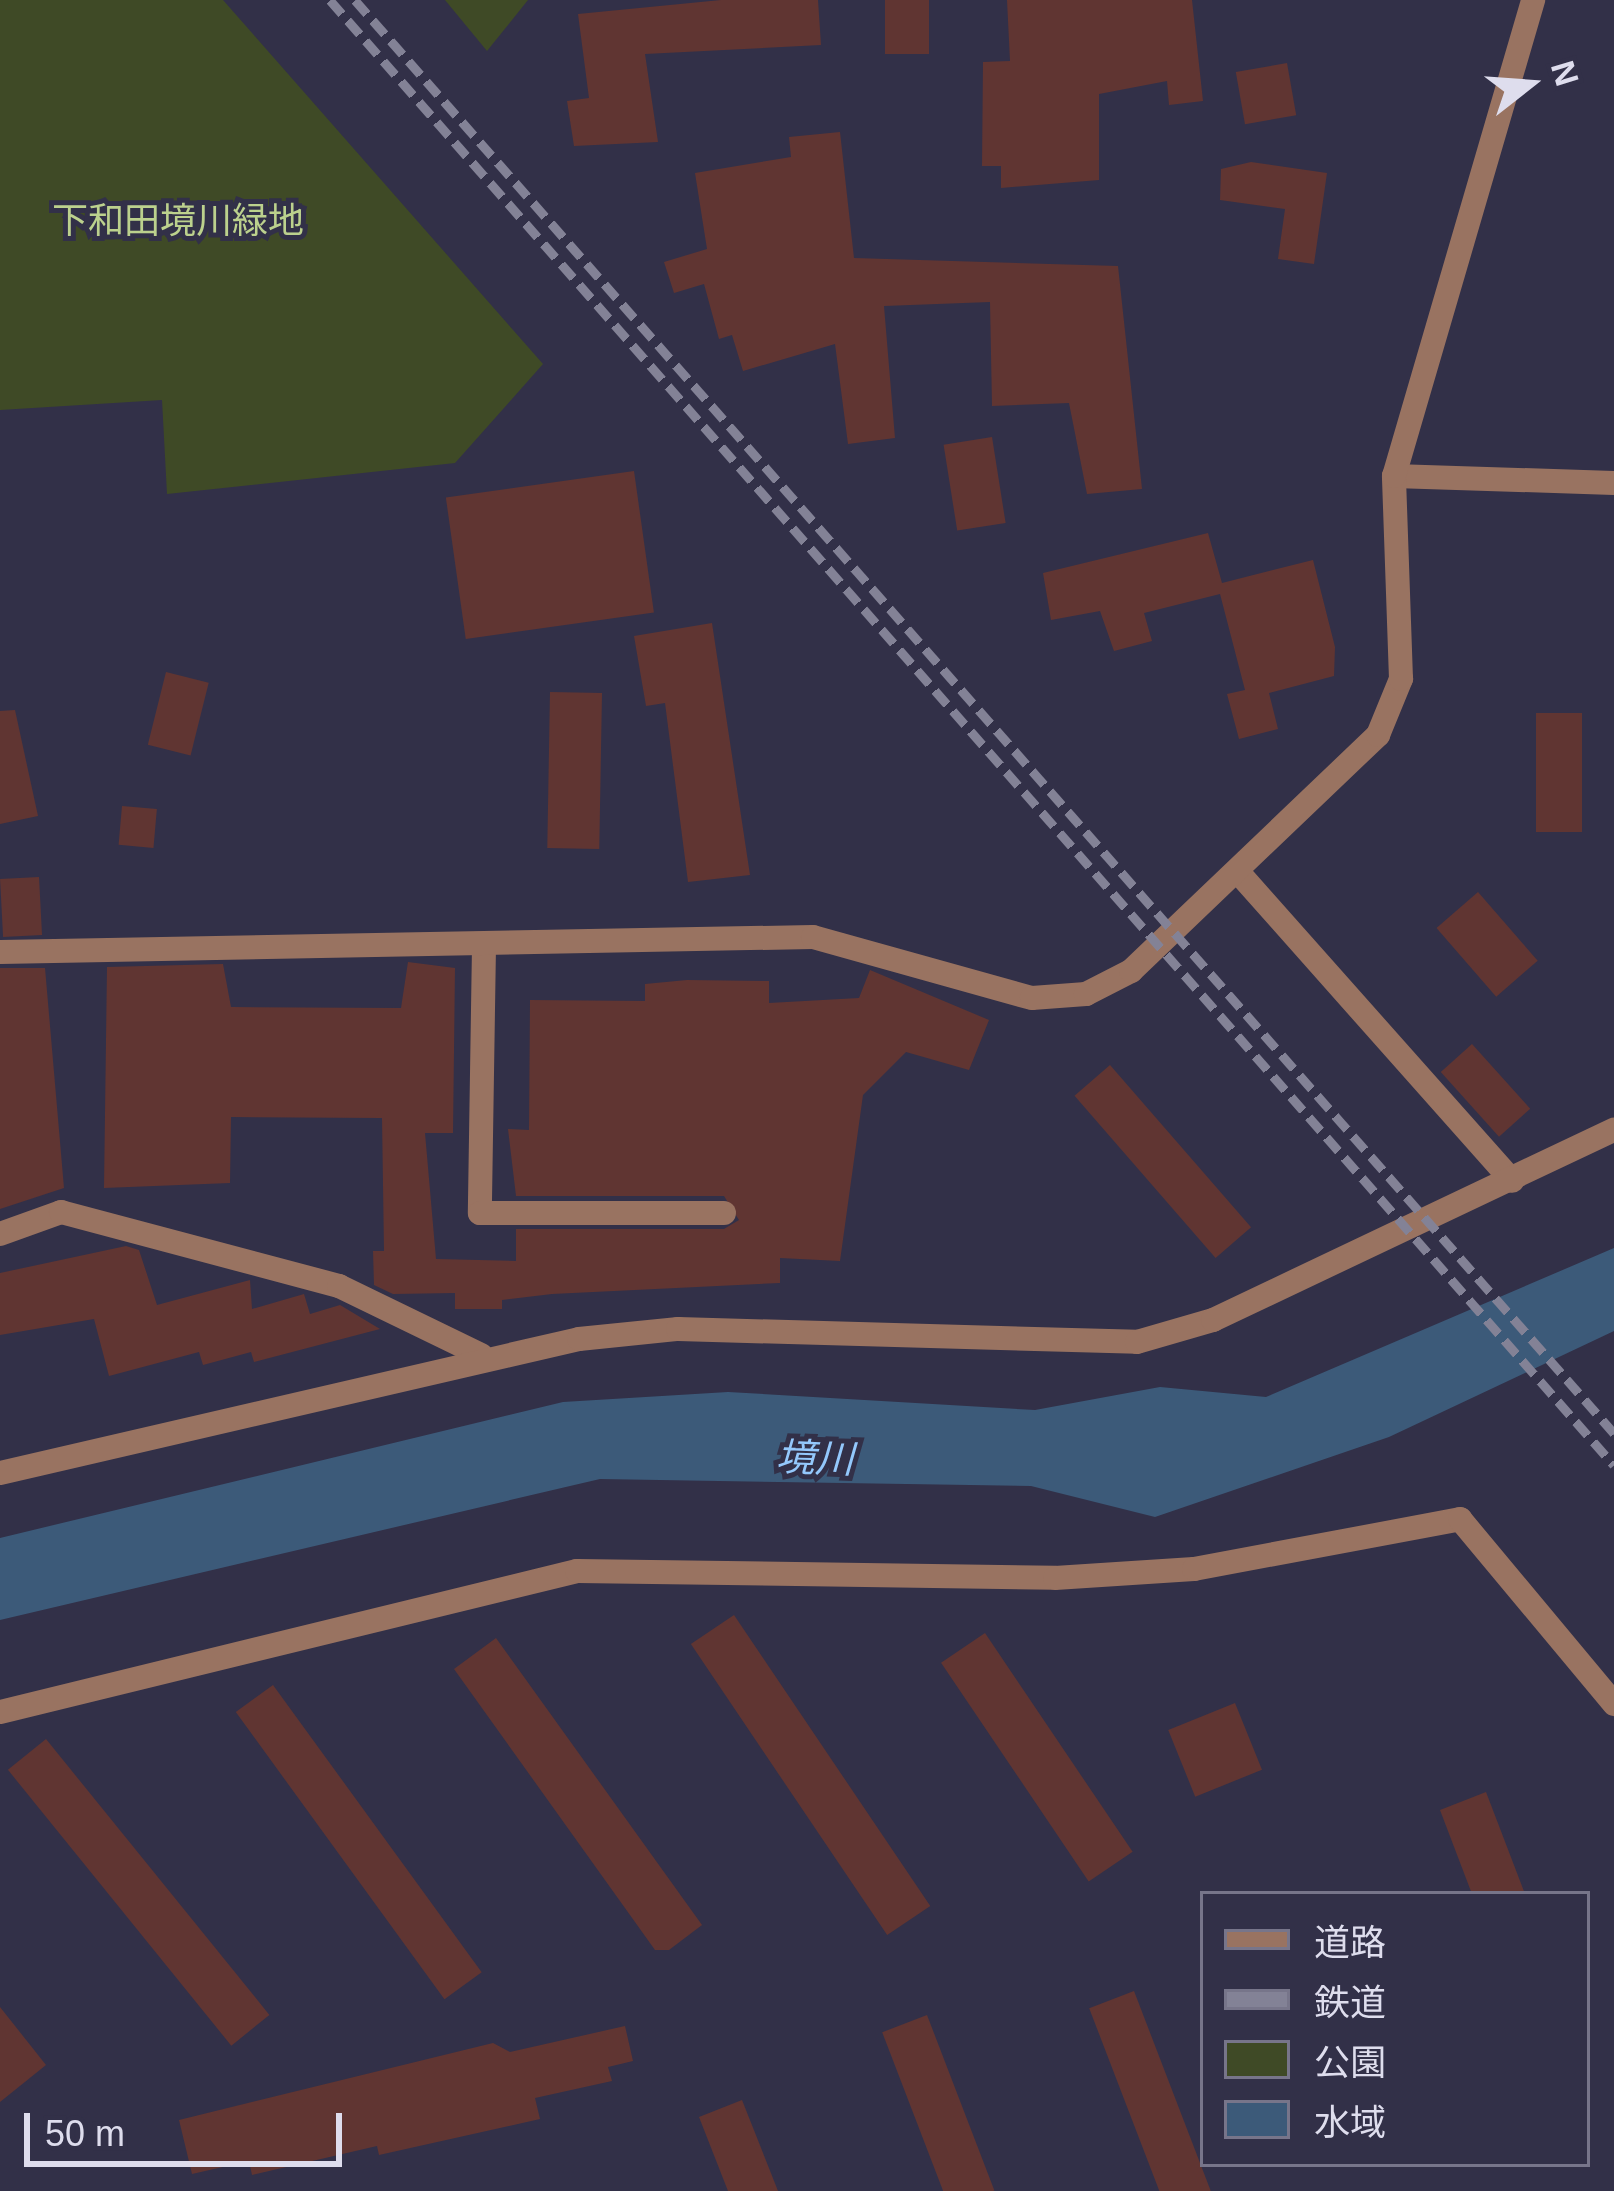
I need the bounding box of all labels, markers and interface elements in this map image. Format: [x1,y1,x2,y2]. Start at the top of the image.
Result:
north arrow [1470,24,1590,144]
text: N [1544,57,1586,90]
park label: 下和田境川緑地 [52,199,304,243]
water label: 境川 [775,1434,855,1484]
legend [1200,1891,1590,2167]
text: 道路 [1314,1922,1386,1963]
text: 鉄道 [1314,1982,1386,2023]
text: 公園 [1314,2042,1386,2083]
scale bar [30,2089,348,2163]
text: 水域 [1314,2102,1386,2143]
text: 50 m [45,2113,125,2154]

